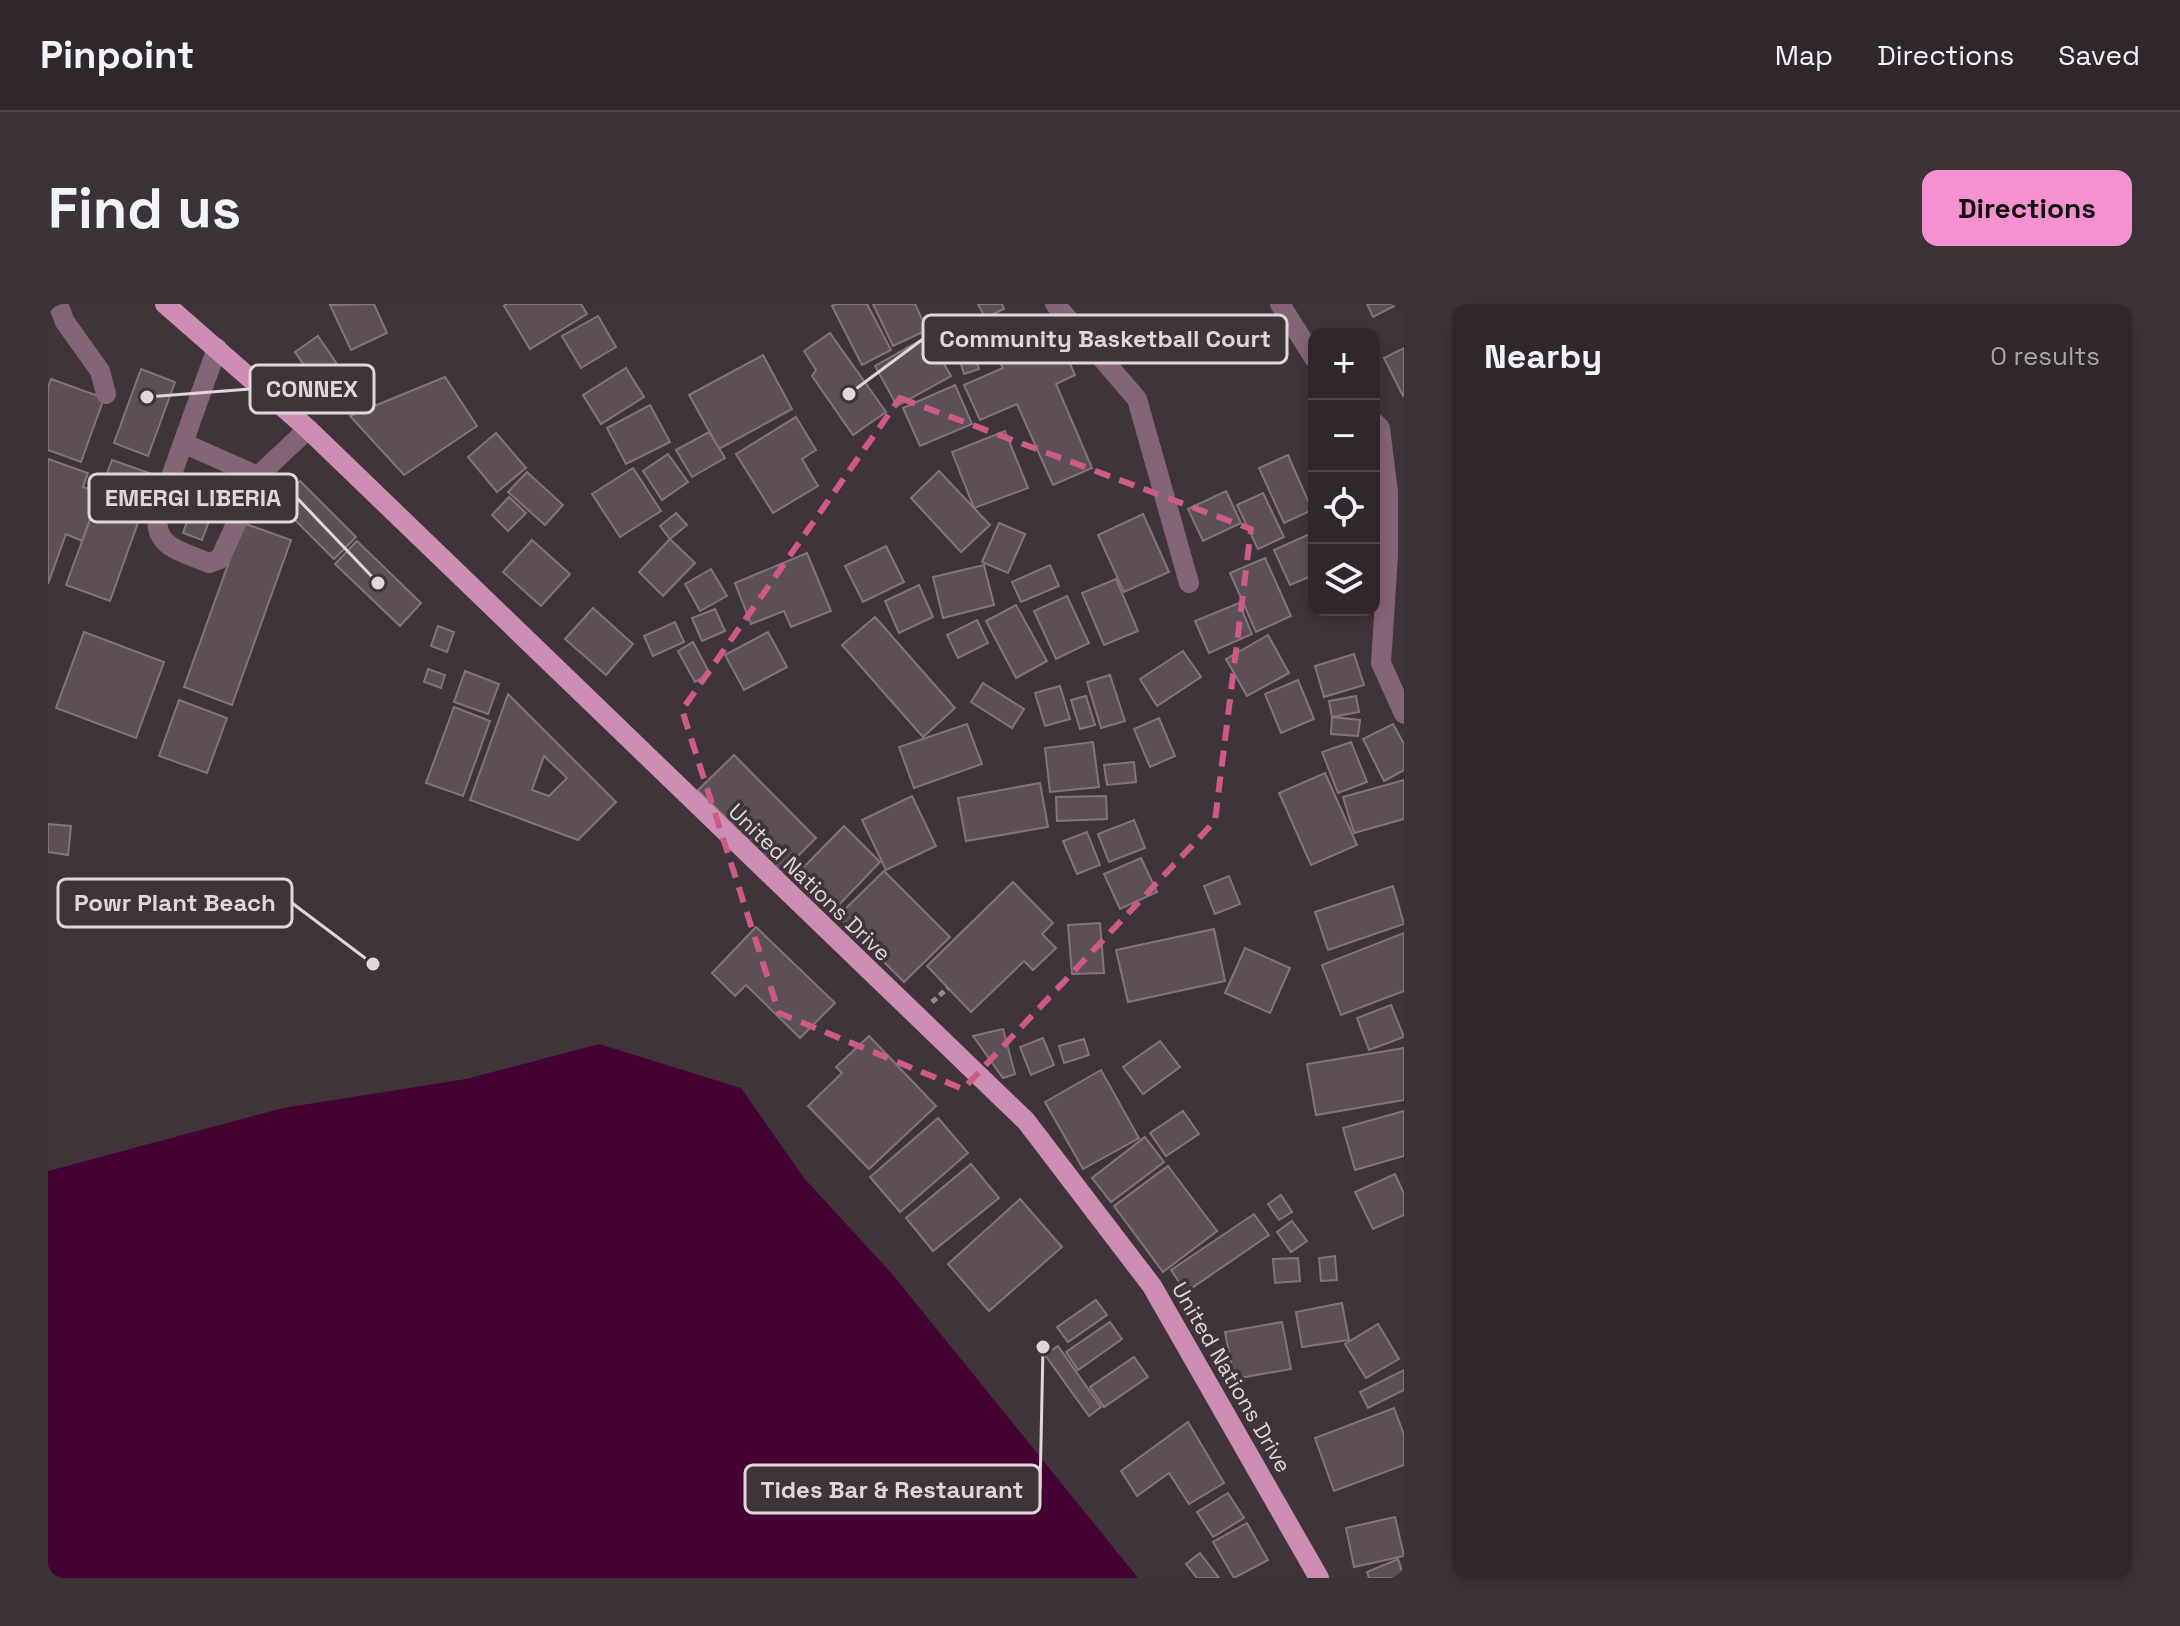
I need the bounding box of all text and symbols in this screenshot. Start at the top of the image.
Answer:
text: Pinpoint [40,31,194,79]
text: Map [1775,37,1833,73]
text: Directions [1877,37,2014,73]
text: Saved [2058,37,2140,73]
button: Directions [1922,170,2132,246]
text: Find us [48,173,241,244]
callout: Community Basketball Court [923,315,1287,363]
text: Community Basketball Court [939,323,1271,354]
map controls [1308,328,1380,616]
button: + [1308,328,1380,400]
text: Nearby [1484,335,1602,378]
text: 0 results [1990,339,2100,373]
callout: CONNEX [250,365,374,413]
text: CONNEX [266,373,358,404]
button: − [1308,400,1380,472]
button: locate [1308,472,1380,544]
callout: EMERGI LIBERIA [89,474,297,522]
text: EMERGI LIBERIA [105,482,281,513]
button: layers [1308,544,1380,616]
street label: United Nations Drive [723,797,897,967]
callout: Powr Plant Beach [58,879,292,927]
text: Powr Plant Beach [74,887,276,918]
street label: United Nations Drive [1166,1277,1298,1477]
callout: Tides Bar & Restaurant [745,1465,1040,1513]
text: Tides Bar & Restaurant [761,1474,1023,1505]

